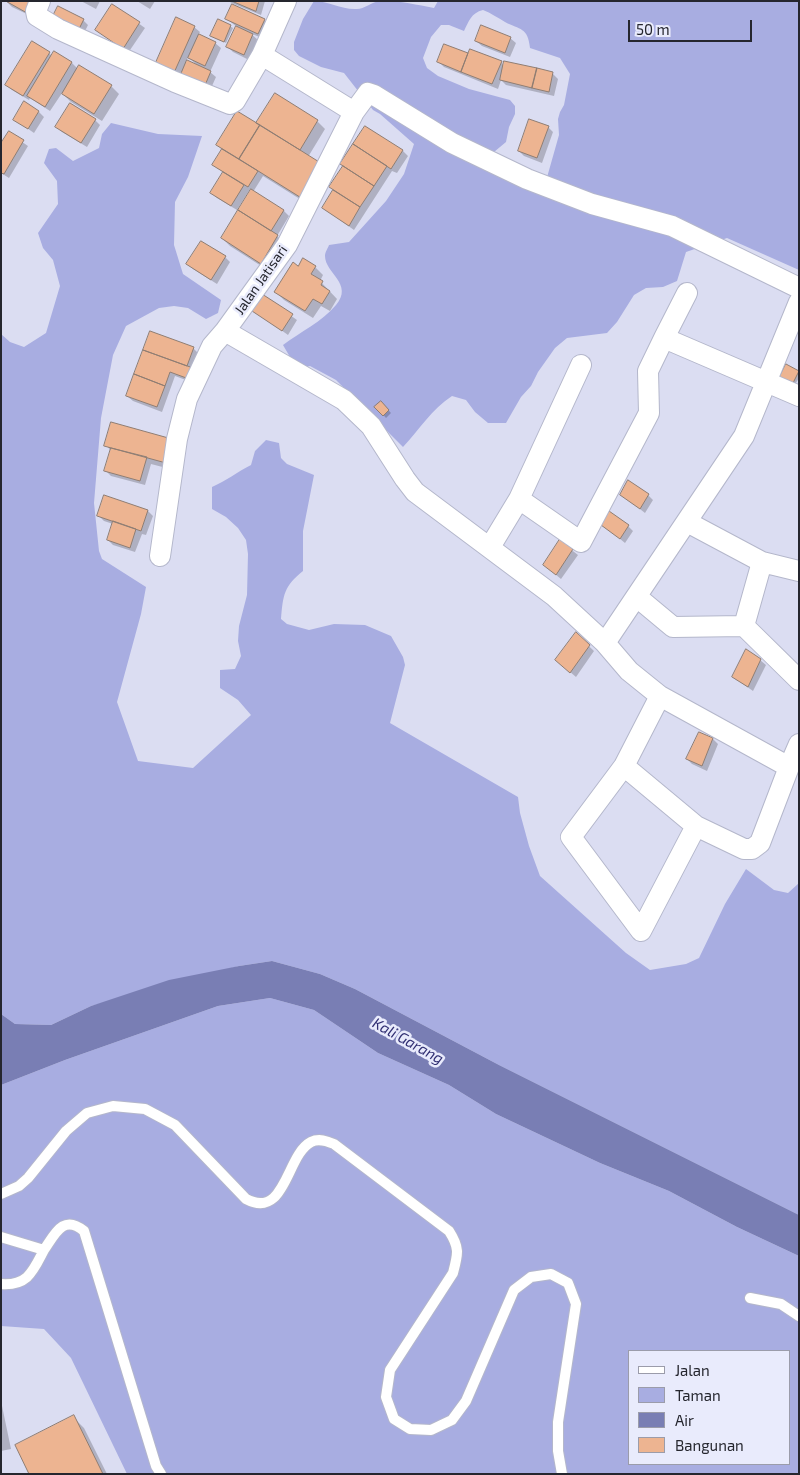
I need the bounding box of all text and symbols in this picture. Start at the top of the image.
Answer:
scale bar [630,10,754,42]
text: 50 m [636,20,670,38]
street label: Jalan Jatisari [231,242,291,318]
water label: Kali Garang [369,1014,447,1068]
legend [628,1350,790,1465]
text: Jalan [675,1361,710,1379]
text: Taman [675,1386,721,1404]
text: Air [675,1411,694,1429]
text: Bangunan [675,1436,744,1454]

